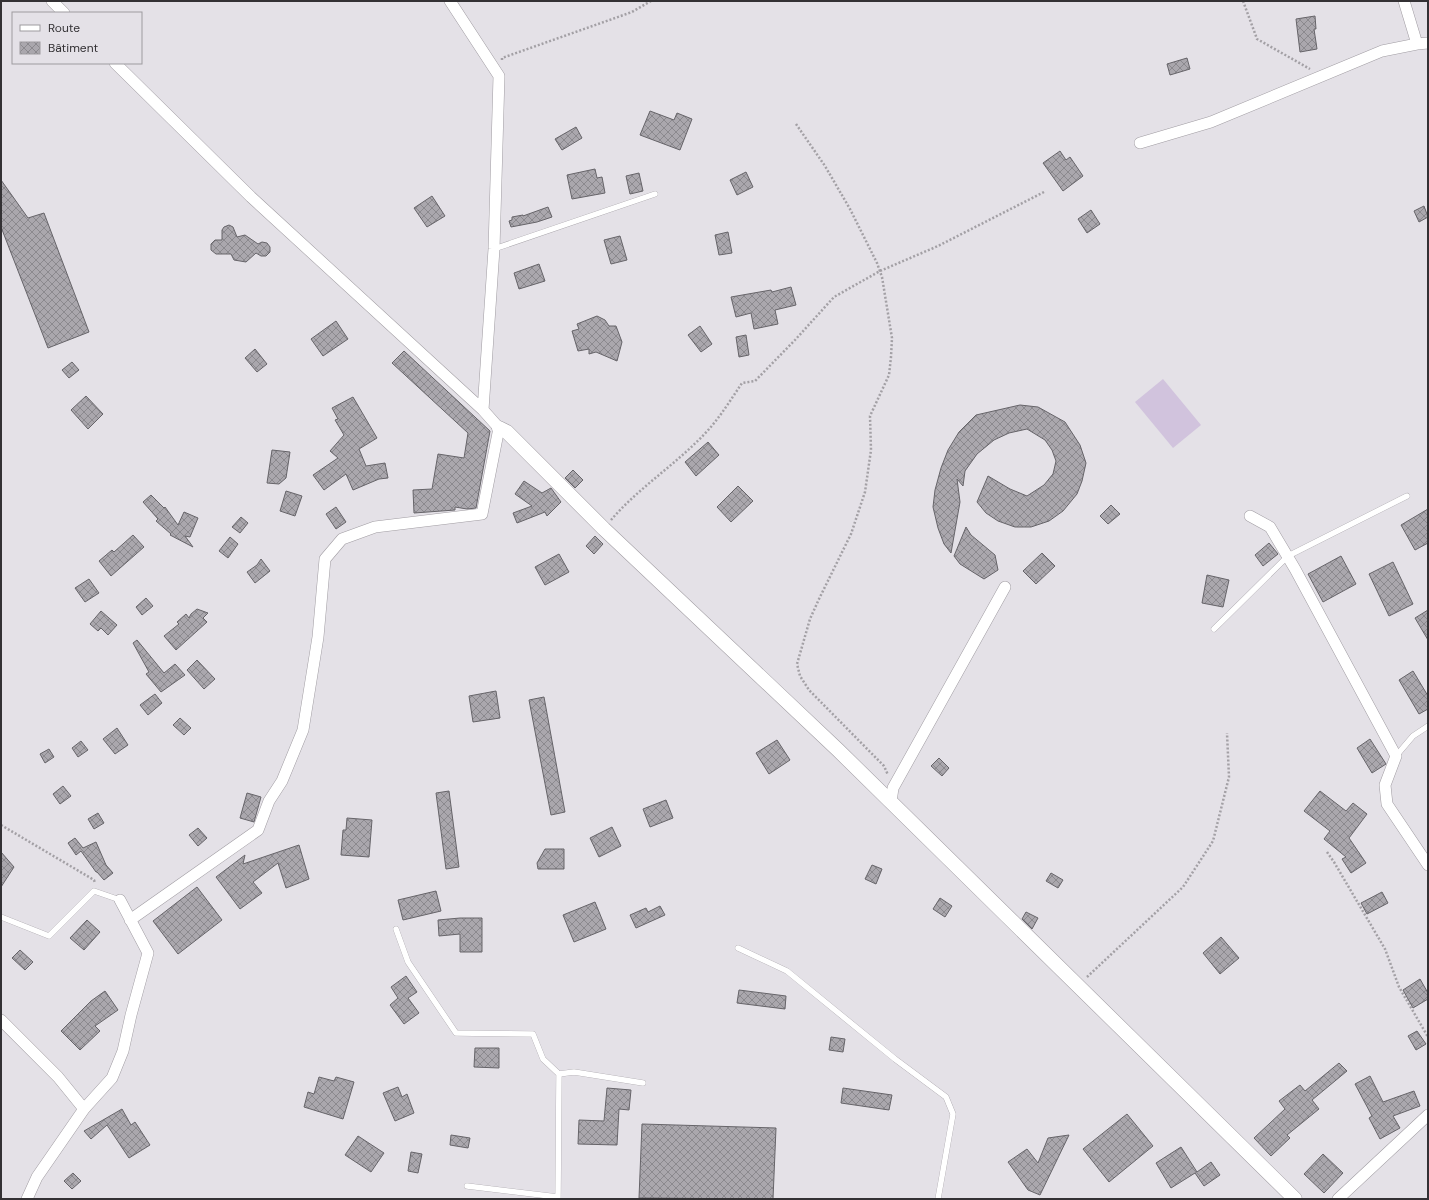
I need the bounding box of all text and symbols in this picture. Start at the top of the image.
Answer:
legend [12,12,142,64]
text: Route [48,20,80,36]
text: Bâtiment [48,40,99,56]

